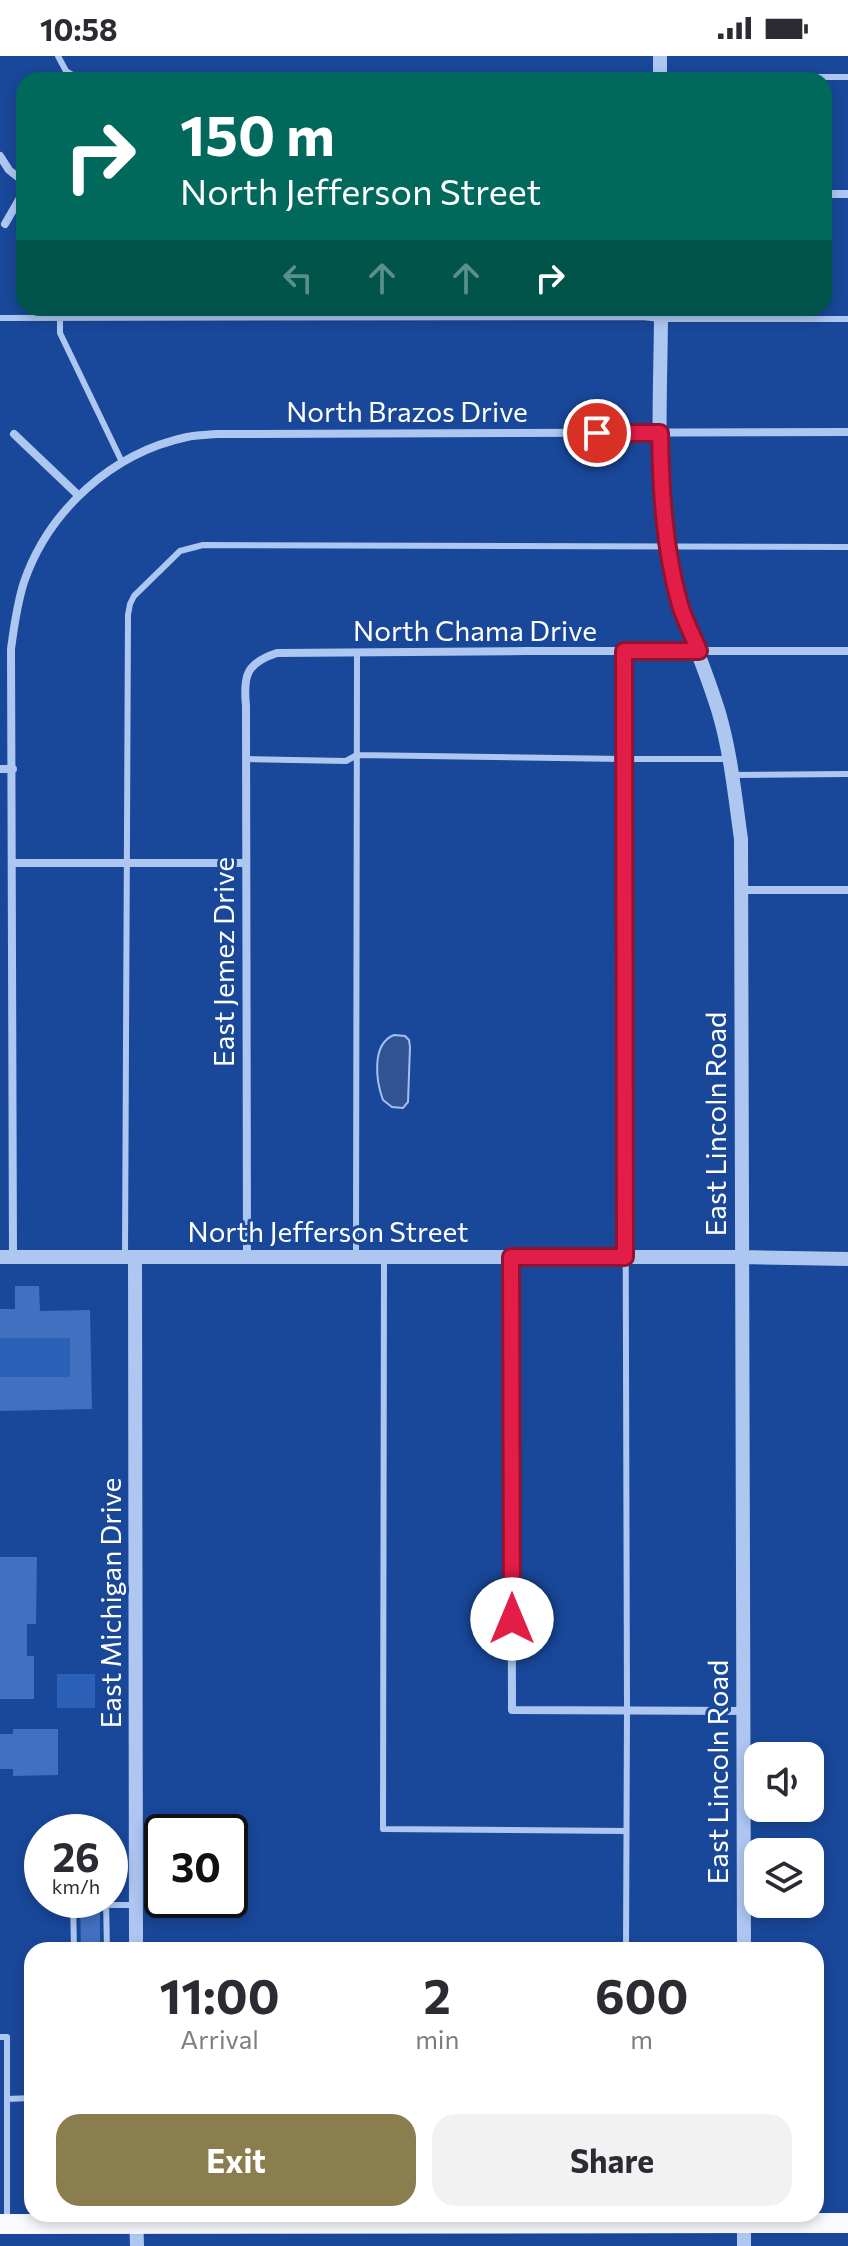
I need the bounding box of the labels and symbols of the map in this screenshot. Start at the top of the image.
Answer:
street label: North Brazos Drive [286,394,528,428]
pin [563,399,631,467]
street label: North Chama Drive [353,613,597,647]
street label: East Jemez Drive [206,857,240,1067]
street label: East Lincoln Road [698,1012,732,1236]
street label: North Jefferson Street [188,1214,468,1248]
street label: East Michigan Drive [93,1478,127,1728]
position arrow [470,1577,554,1661]
street label: East Lincoln Road [700,1660,734,1884]
speed limit sign: 30 [144,1814,248,1918]

